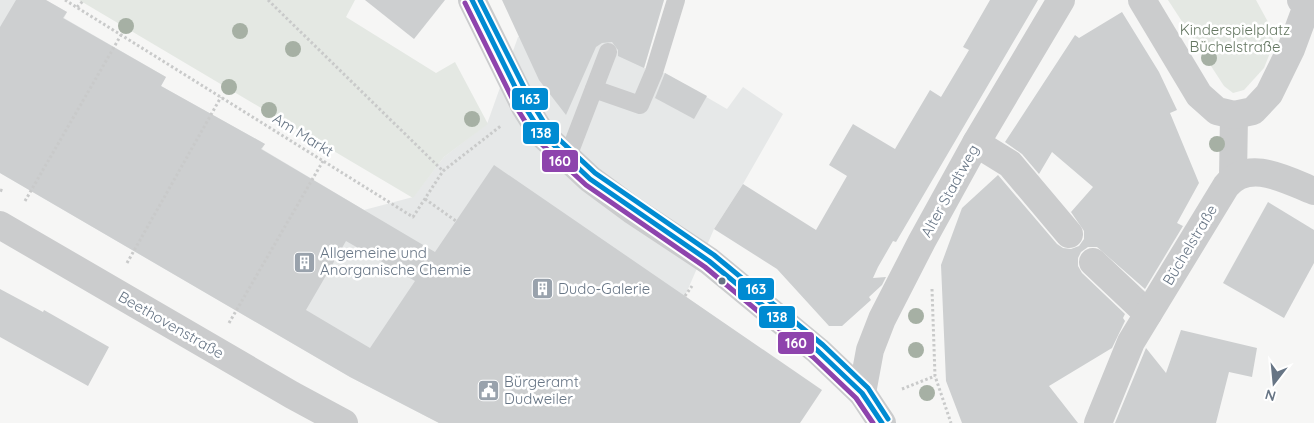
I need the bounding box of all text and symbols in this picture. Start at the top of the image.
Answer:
park label: Kinderspielplatz Büchelstraße [1180,20,1290,56]
line badge: 163 [511,87,549,111]
text: 163 [520,90,540,108]
street label: Am Markt [269,109,337,161]
line badge: 138 [522,121,560,145]
text: 138 [531,124,552,142]
street label: Alter Stadtweg [916,141,983,240]
line badge: 160 [541,149,579,173]
text: 160 [549,152,571,170]
street label: Büchelstraße [1158,201,1221,289]
place label: Allgemeine und Anorganische Chemie [320,243,471,279]
building icon: Allgemeine und Anorganische Chemie [292,250,316,274]
unlabelled marker [717,276,727,286]
building icon: Dudo-Galerie [530,277,554,301]
line badge: 163 [737,277,775,301]
place label: Dudo-Galerie [558,279,650,298]
text: 163 [746,280,766,298]
street label: Beethovenstraße [115,287,227,362]
line badge: 138 [758,305,796,329]
text: 138 [767,308,788,326]
line badge: 160 [777,331,815,355]
text: 160 [785,334,807,352]
north arrow [1249,358,1299,408]
place label: Bürgeramt Dudweiler [504,372,579,408]
public building icon: Bürgeramt Dudweiler [476,379,500,403]
text: N [1263,385,1278,406]

